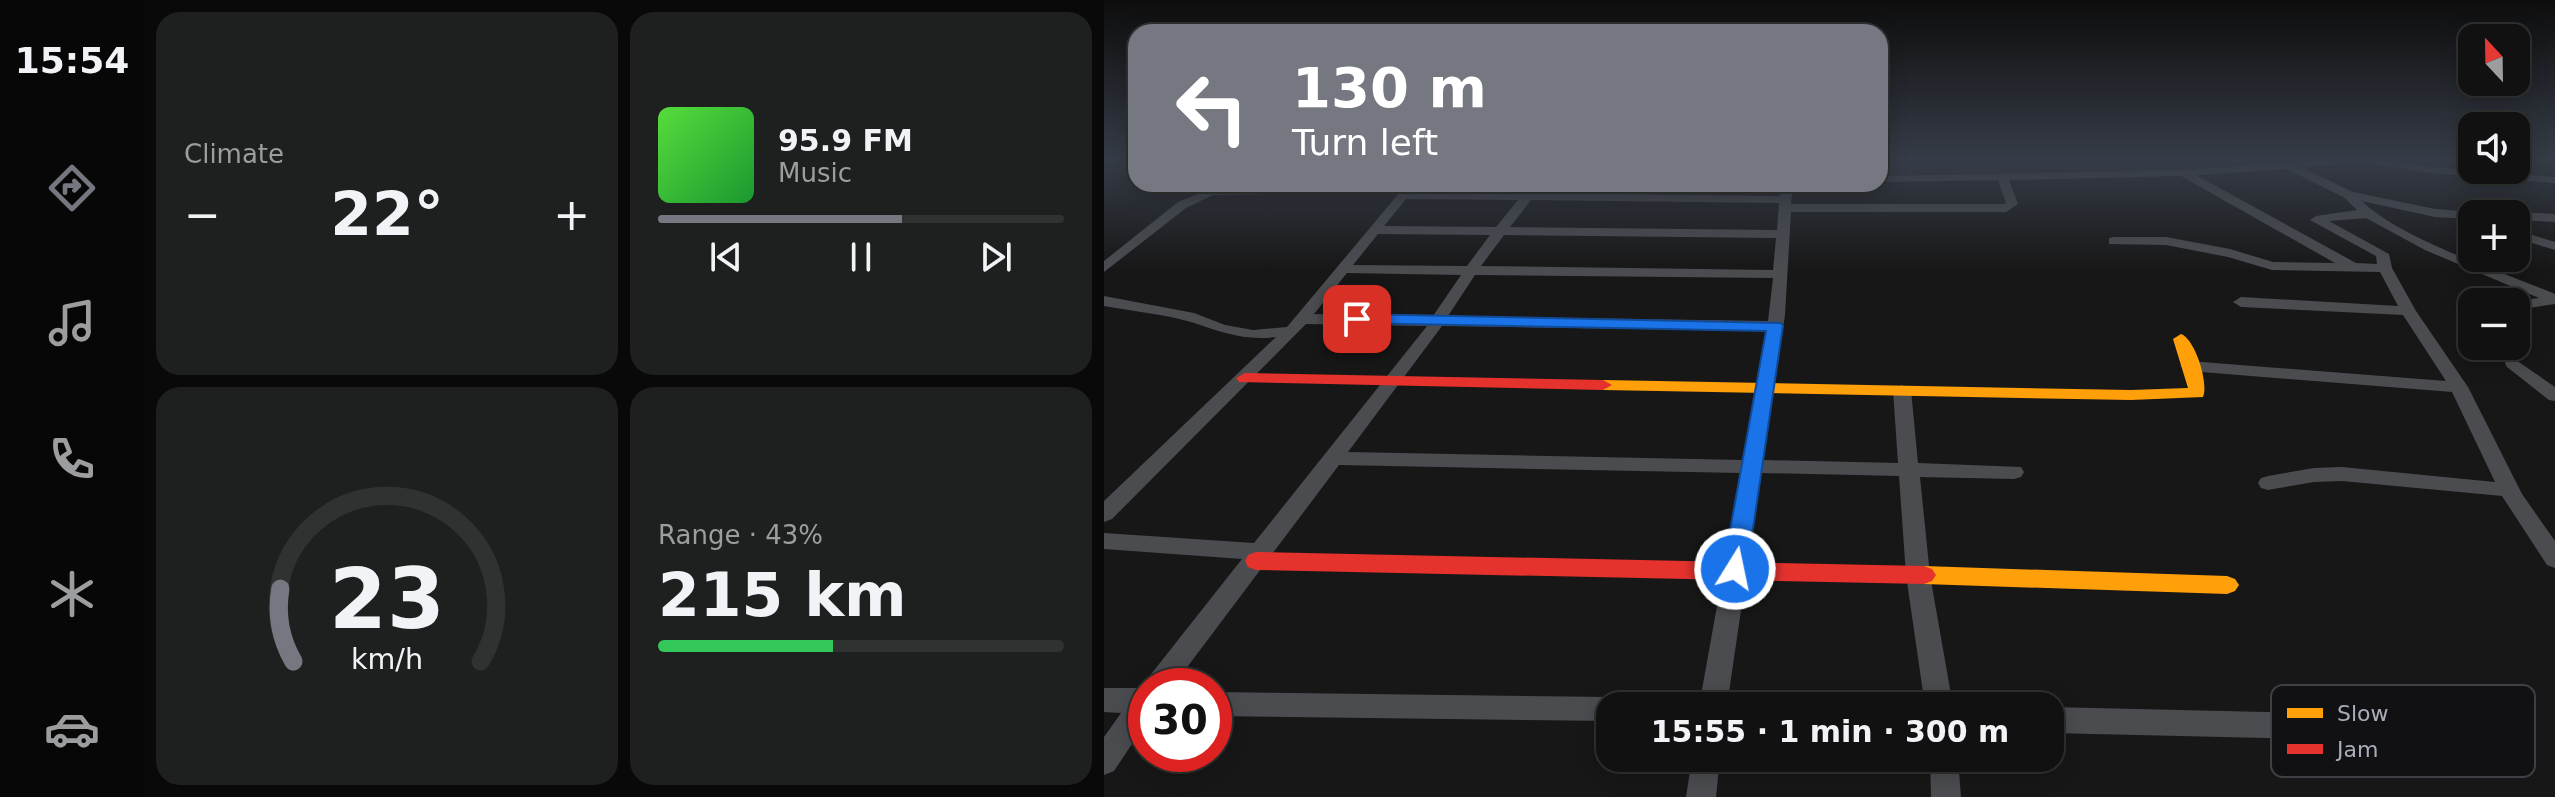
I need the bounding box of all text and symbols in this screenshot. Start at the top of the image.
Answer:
north arrow [2458,24,2530,96]
map controls [2458,24,2530,360]
text: 15:54 [15,40,129,81]
text: 130 m [1292,55,1487,120]
icon: left [1160,56,1264,160]
button: sound [2458,112,2530,184]
text: Turn left [1292,122,1438,163]
text: 95.9 FM [778,123,913,158]
text: Climate [184,139,284,169]
text: Music [778,158,852,188]
icon: directions [44,160,100,216]
text: 22° [330,179,444,249]
text: − [184,189,221,240]
text: + [553,189,590,240]
button: + [2458,200,2530,272]
icon: previous [704,235,748,279]
icon: pause [839,235,883,279]
icon: next [974,235,1018,279]
pin [1323,285,1391,353]
button: − [2458,288,2530,360]
icon: music [44,295,100,351]
icon: arrive [1335,297,1379,341]
icon: phone [44,431,100,487]
text: Range · 43% [658,520,823,550]
position arrow [1693,527,1777,611]
text: 23 [329,550,445,647]
text: 215 km [658,560,907,630]
icon: climate [44,566,100,622]
text: km/h [351,642,423,676]
speed limit sign: 30 [1128,668,1232,772]
legend [2271,685,2535,777]
icon: car [44,701,100,757]
text: Slow [2337,701,2389,726]
text: 15:55 · 1 min · 300 m [1651,714,2009,749]
text: Jam [2335,737,2378,762]

